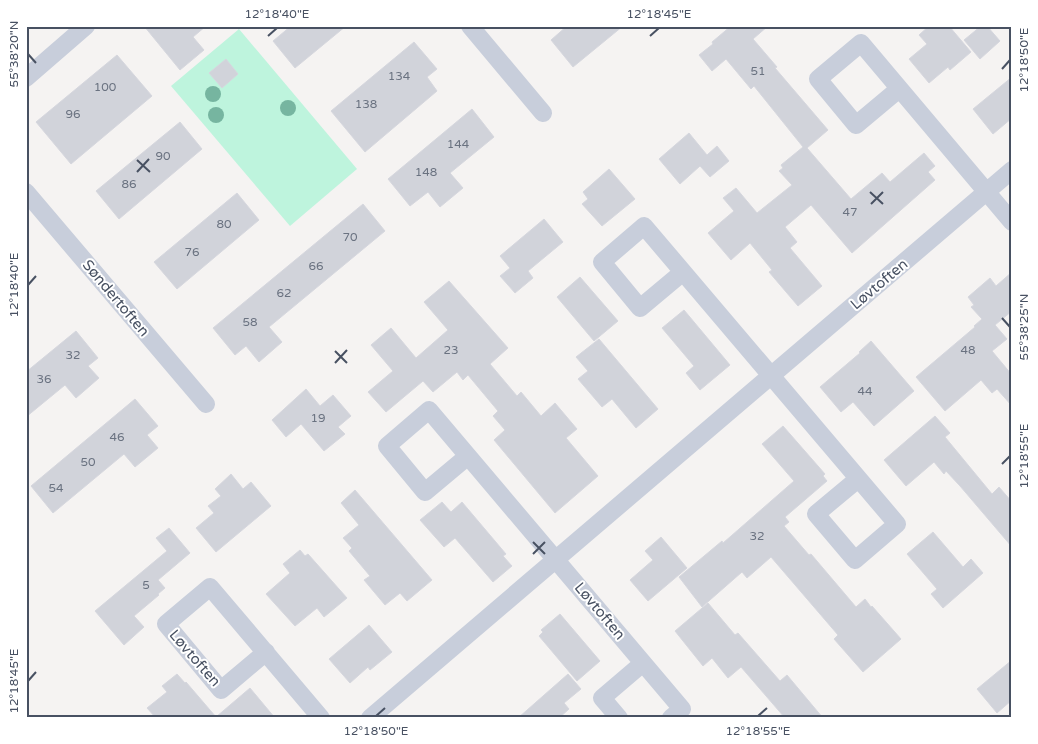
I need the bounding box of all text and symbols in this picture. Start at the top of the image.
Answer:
text: 12°18'40"E [244,7,310,21]
text: 12°18'45"E [626,7,692,21]
text: 55°38'20"N [7,21,21,87]
text: 12°18'50"E [1017,27,1031,93]
house number: 51 [750,64,766,78]
house number: 134 [388,69,411,83]
house number: 100 [94,80,117,94]
house number: 138 [355,97,377,111]
house number: 96 [65,107,81,121]
house number: 144 [447,137,470,151]
house number: 90 [155,149,171,163]
house number: 148 [415,165,437,179]
house number: 86 [121,177,137,191]
house number: 47 [842,205,858,219]
house number: 80 [216,217,232,231]
house number: 70 [342,230,358,244]
house number: 76 [184,245,200,259]
text: 12°18'40"E [7,252,21,318]
street label: Løvtoften [847,255,911,313]
street label: Søndertoften [79,256,153,340]
house number: 66 [308,259,324,273]
house number: 62 [276,286,292,300]
text: 55°38'25"N [1017,294,1031,360]
house number: 58 [242,315,258,329]
house number: 23 [443,343,459,357]
house number: 48 [960,343,976,357]
house number: 32 [65,348,81,362]
house number: 36 [36,372,52,386]
house number: 44 [857,384,873,398]
house number: 19 [310,411,326,425]
text: 12°18'55"E [1017,423,1031,489]
house number: 46 [109,430,125,444]
house number: 50 [80,455,96,469]
house number: 54 [48,481,64,495]
house number: 32 [749,529,765,543]
house number: 5 [142,578,150,592]
street label: Løvtoften [571,579,629,643]
street label: Løvtoften [165,626,225,690]
text: 12°18'45"E [7,648,21,714]
text: 12°18'50"E [343,724,409,738]
text: 12°18'55"E [725,724,791,738]

